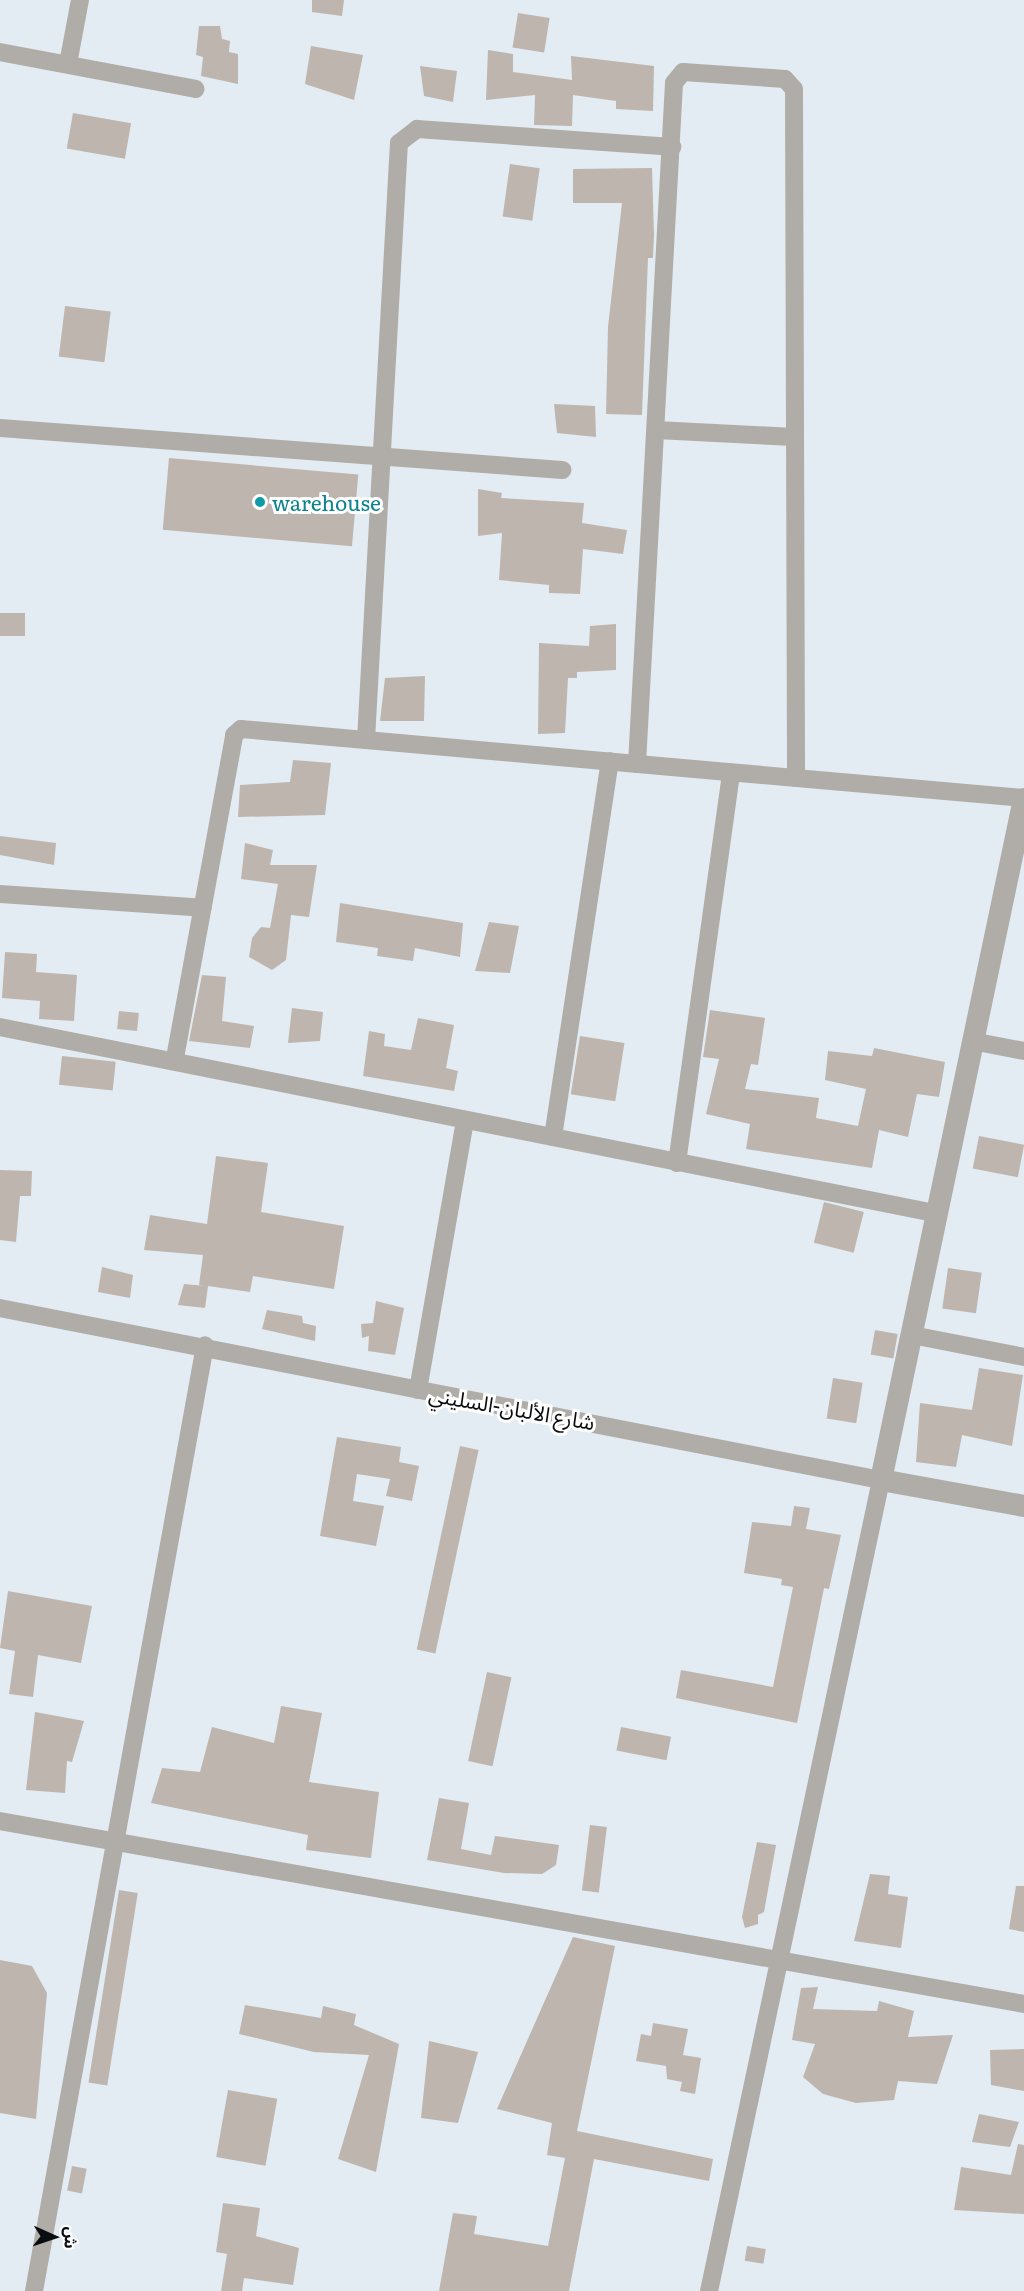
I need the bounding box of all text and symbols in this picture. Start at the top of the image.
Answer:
place label: warehouse [272,489,381,515]
marker: warehouse [253,495,267,509]
street label: شارع الألبان-السليني [427,1380,597,1434]
north arrow [24,2207,84,2267]
text: ش [59,2226,85,2250]

